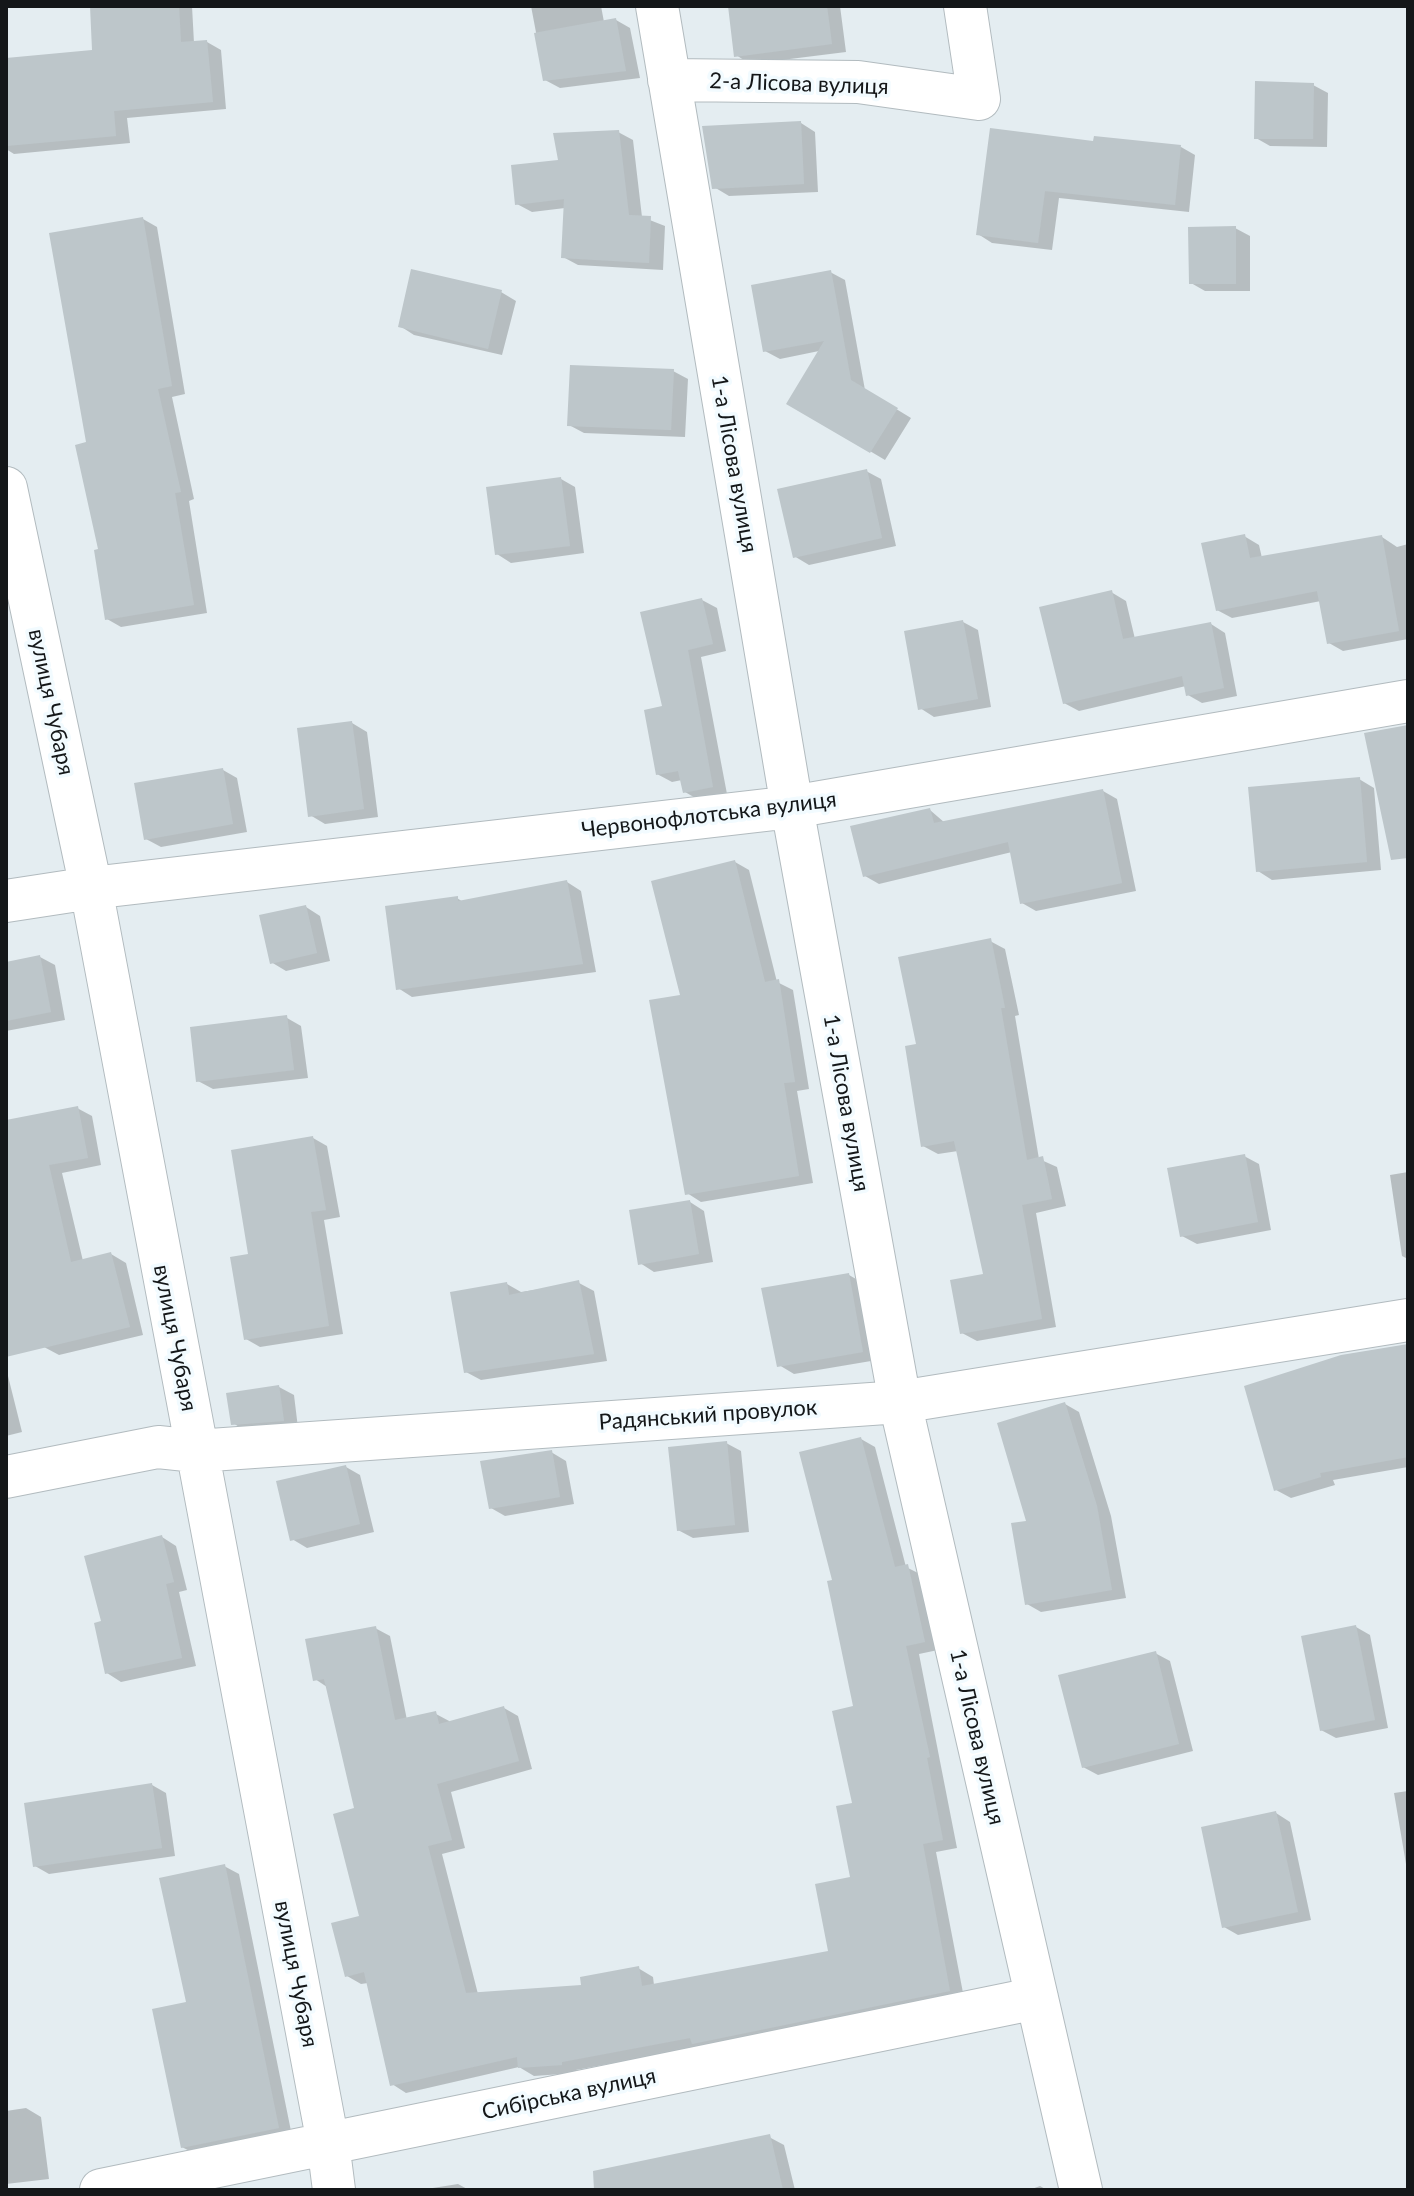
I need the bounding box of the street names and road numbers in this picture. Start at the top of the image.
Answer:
street label: 2-а Лісова вулиця [709,68,889,100]
street label: 1-а Лісова вулиця [705,373,763,555]
street label: вулиця Чубаря [23,626,79,778]
street label: Червонофлотська вулиця [580,786,838,844]
street label: 1-а Лісова вулиця [817,1012,875,1194]
street label: вулиця Чубаря [148,1262,202,1414]
street label: Радянський провулок [598,1394,818,1436]
street label: 1-а Лісова вулиця [944,1647,1010,1827]
street label: вулиця Чубаря [269,1898,323,2050]
street label: Сибірська вулиця [480,2063,658,2125]

